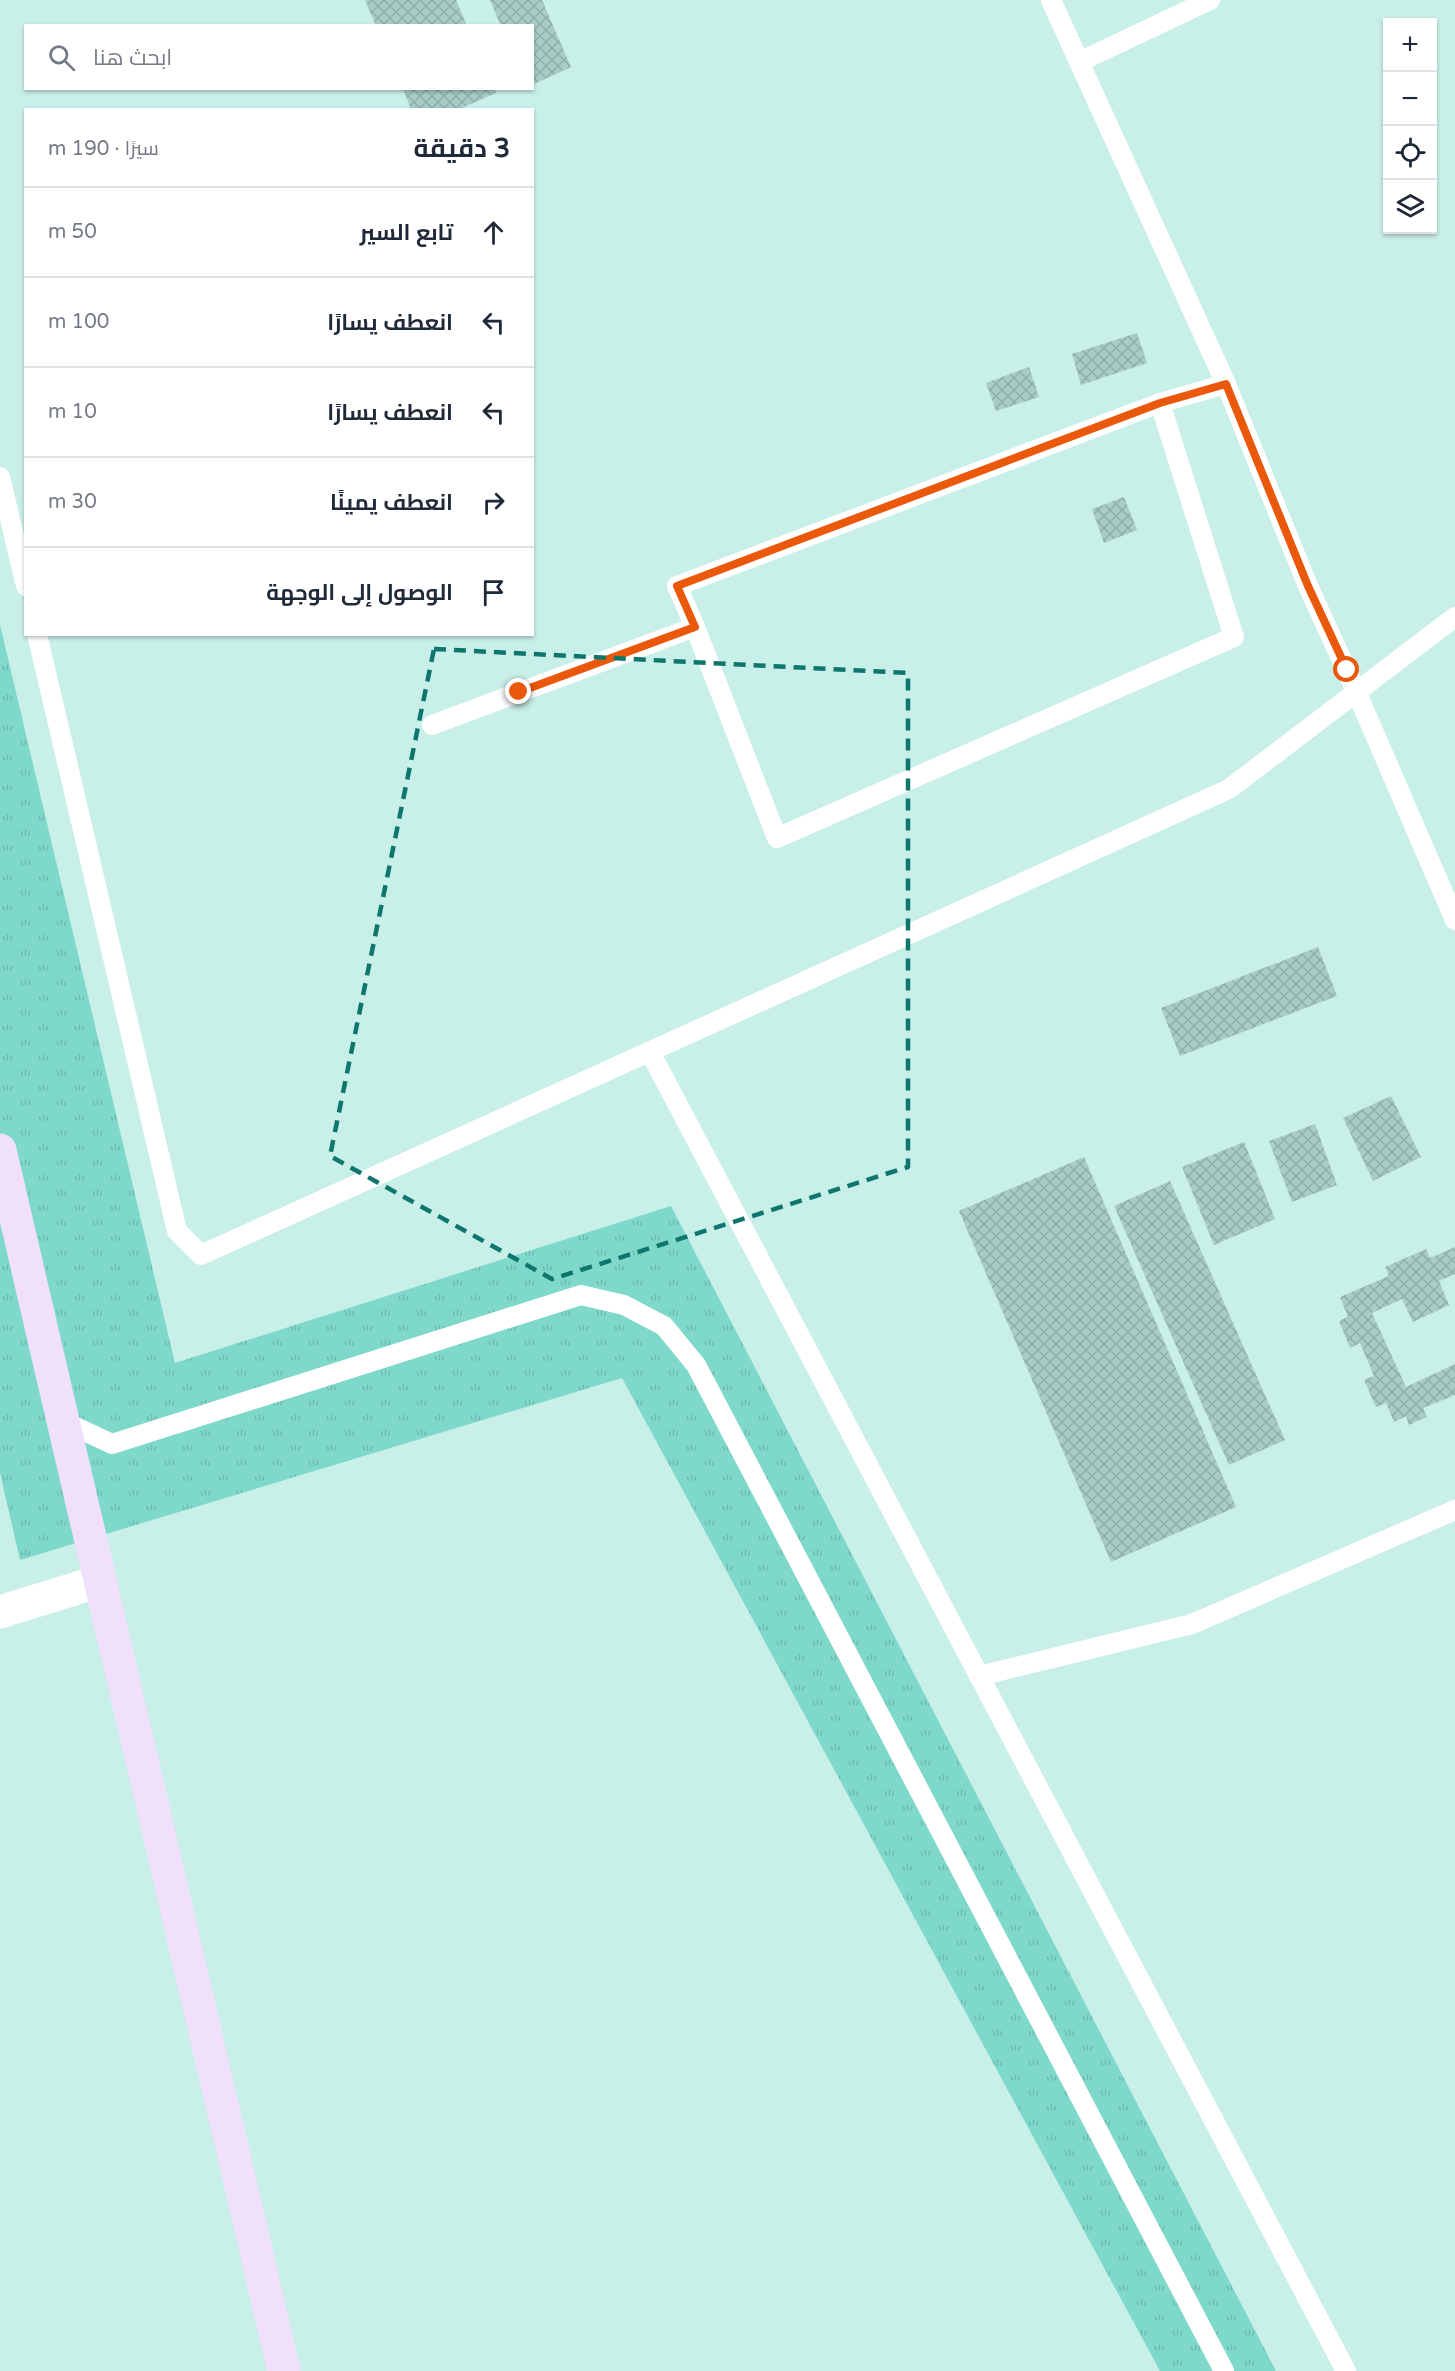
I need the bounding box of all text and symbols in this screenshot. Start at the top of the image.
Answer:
map controls [1383,18,1437,234]
button: + [1383,18,1437,72]
search box [24,24,534,90]
icon: search [45,41,78,74]
text: ابحث هنا [93,45,172,71]
button: − [1383,72,1437,126]
button: locate [1383,126,1437,180]
text: 3 دقيقة [413,133,510,164]
text: سيرًا · 190 m [48,137,159,161]
button: layers [1383,180,1437,234]
icon: ahead [477,216,510,249]
text: 50 m [48,220,97,244]
text: تابع السير [360,220,453,246]
icon: left [477,306,510,339]
text: 100 m [48,310,109,334]
text: انعطف يسارًا [327,310,453,336]
icon: left [477,396,510,429]
text: 10 m [48,400,97,424]
text: انعطف يسارًا [327,400,453,426]
icon: right [477,486,510,519]
text: 30 m [48,490,97,514]
text: انعطف يمينًا [330,490,453,516]
icon: arrive [477,576,510,609]
text: الوصول إلى الوجهة [266,580,453,606]
route start [1333,656,1359,682]
route end [505,678,531,704]

